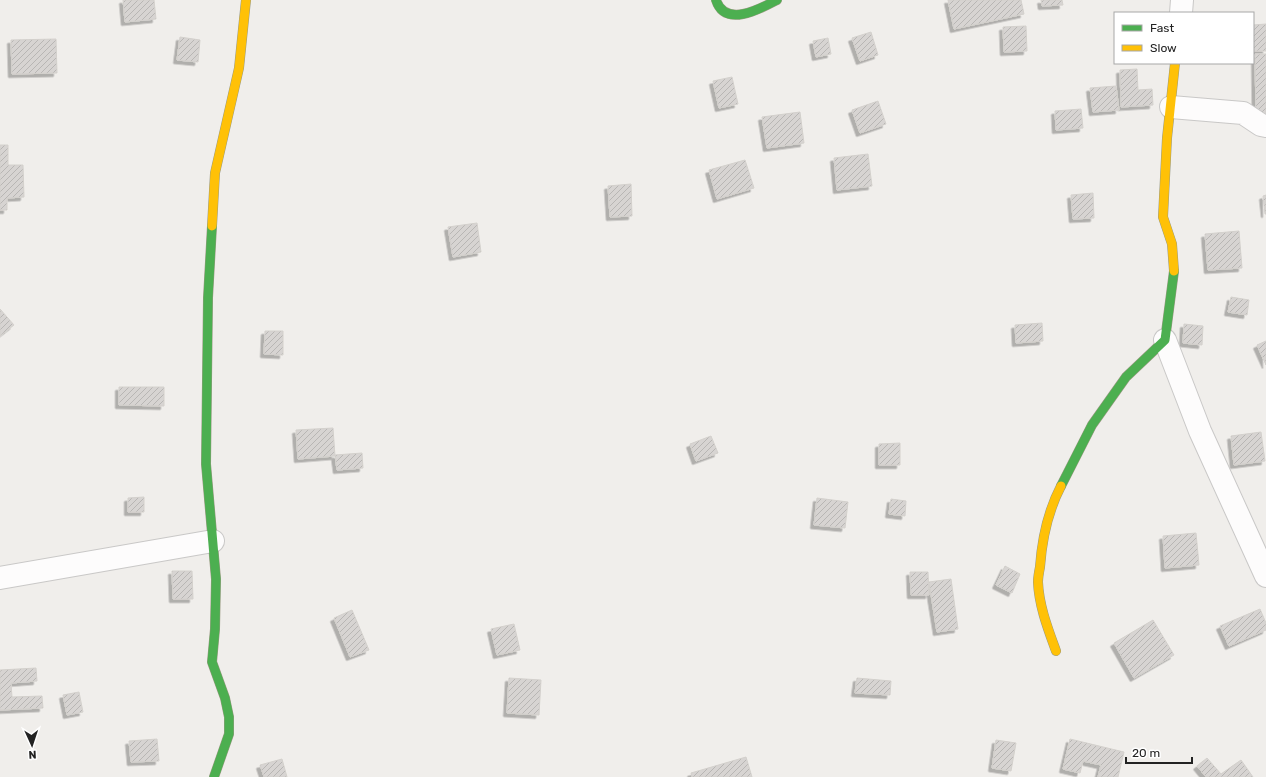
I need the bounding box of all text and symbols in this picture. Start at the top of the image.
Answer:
legend [1114,12,1254,64]
text: Fast [1150,21,1174,35]
text: Slow [1150,41,1177,55]
north arrow [12,725,52,765]
scale bar [1126,739,1192,765]
text: 20 m [1132,746,1160,760]
text: N [28,748,37,761]

